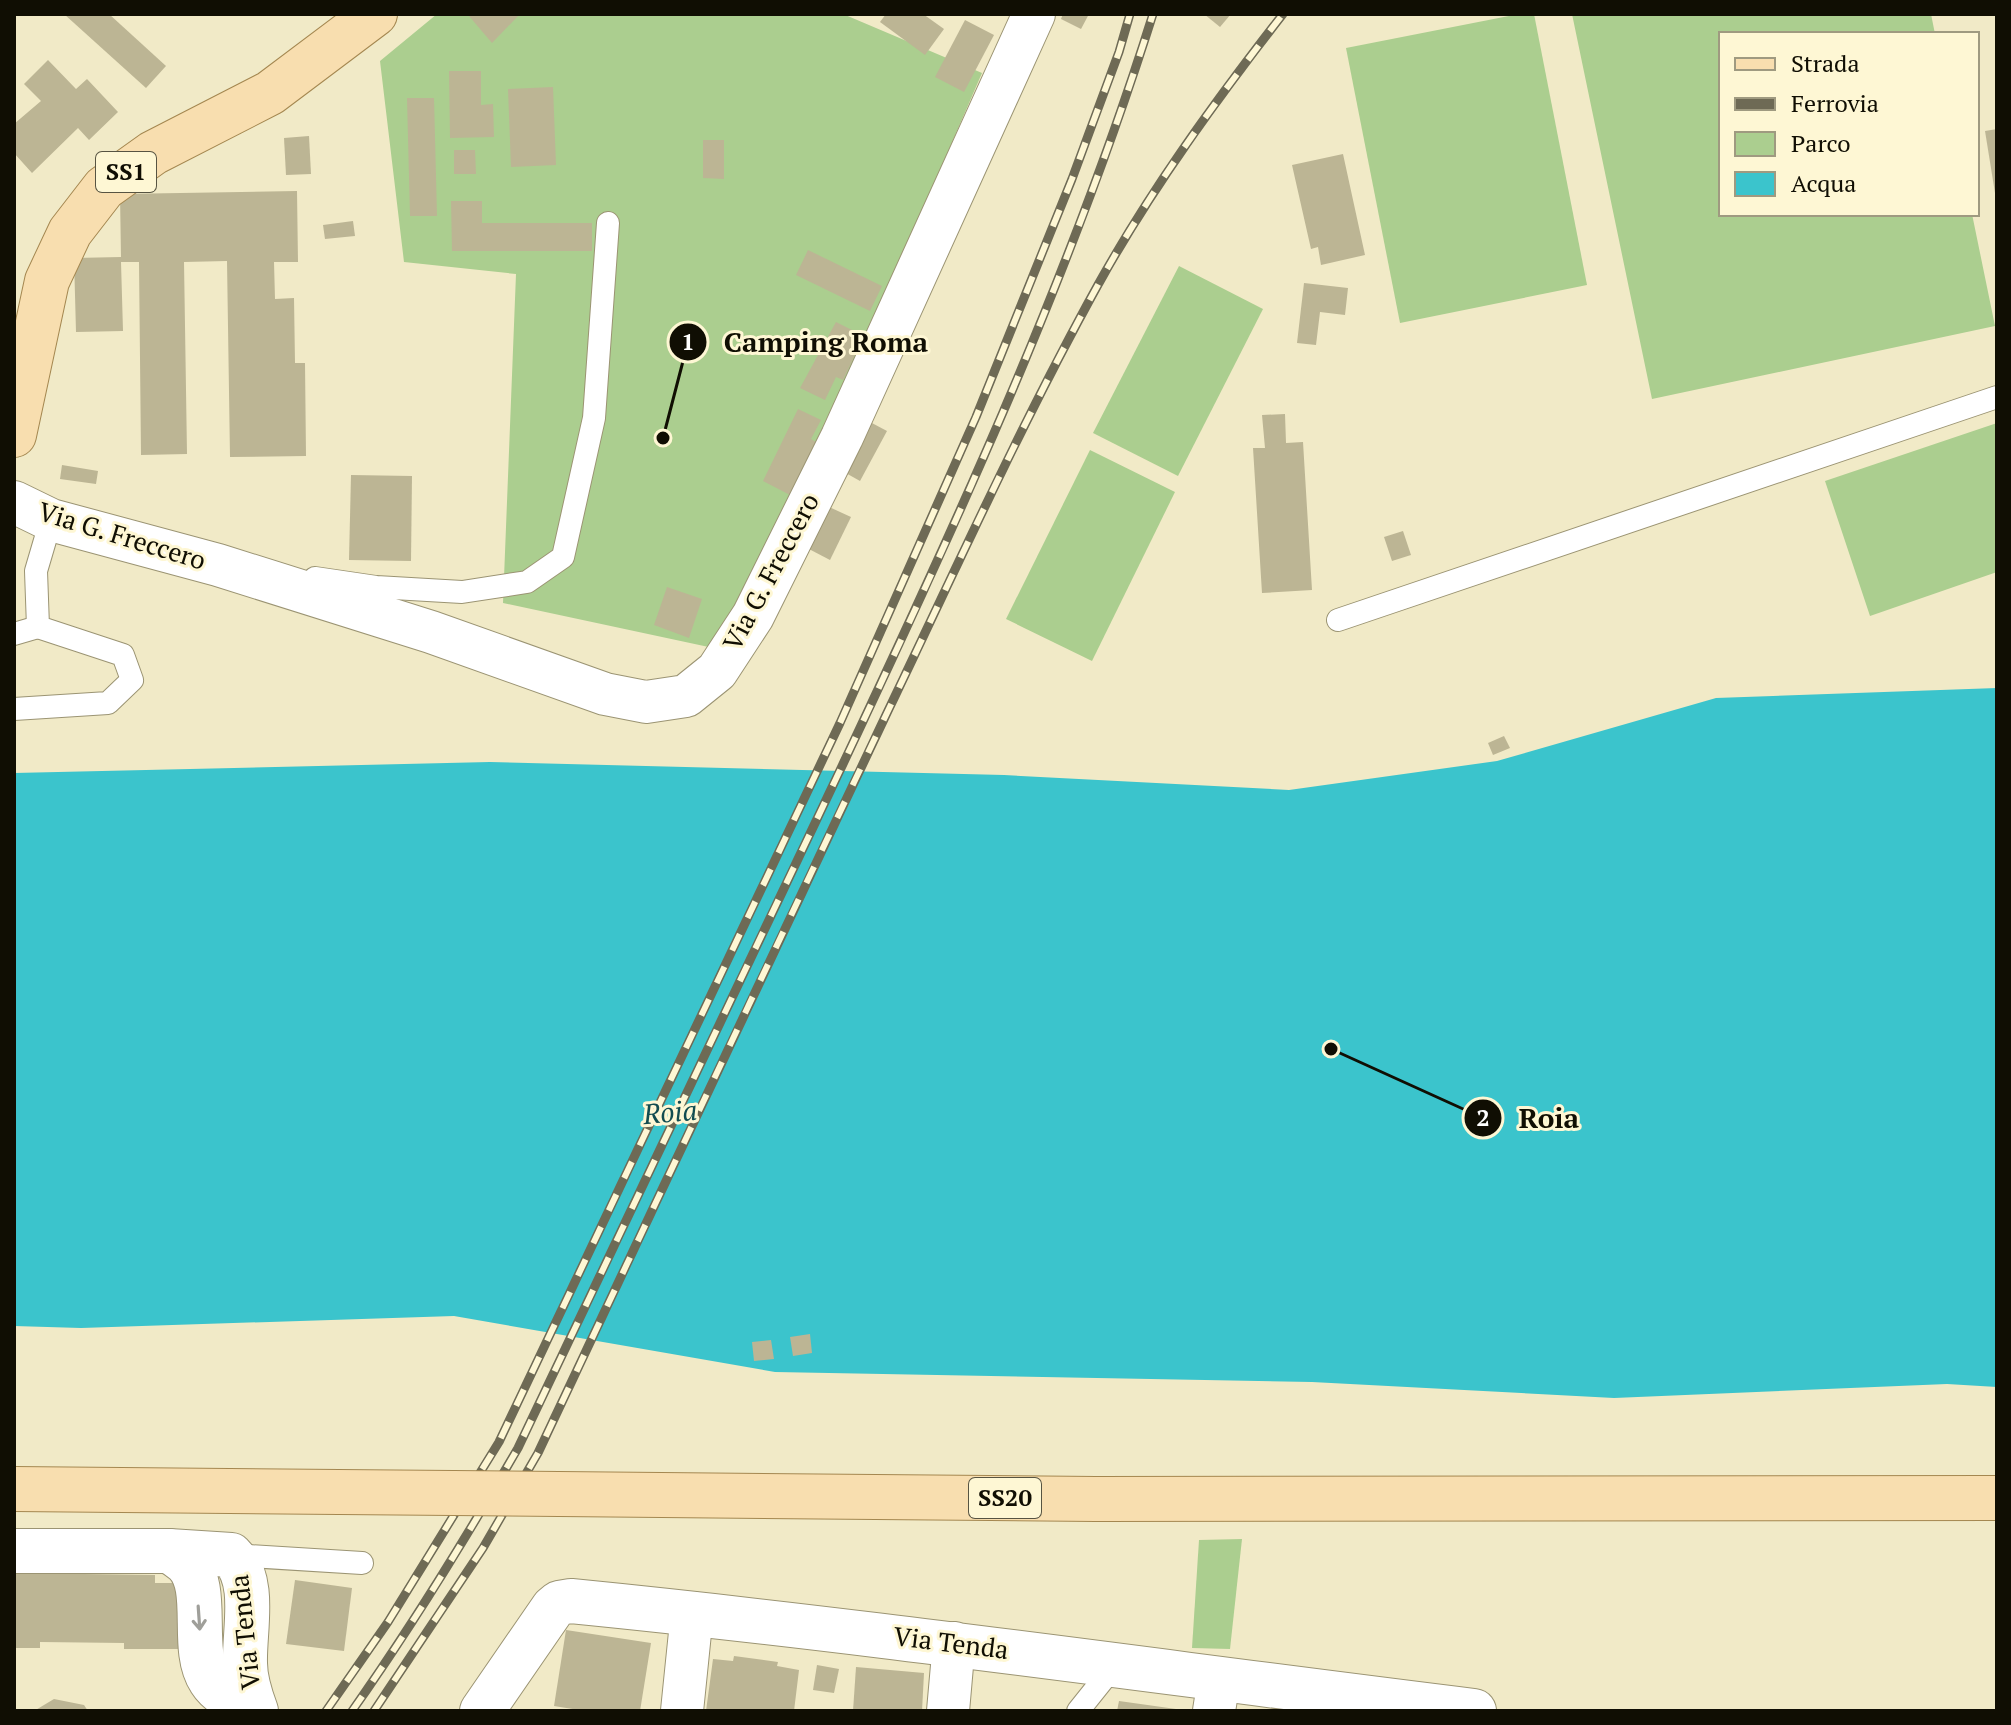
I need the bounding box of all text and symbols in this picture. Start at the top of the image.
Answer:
legend [1719,32,1979,216]
text: Strada [1791,47,1860,79]
text: Ferrovia [1791,87,1879,119]
text: Parco [1791,127,1851,159]
road number: SS1 [96,152,156,192]
text: Acqua [1791,167,1856,199]
callout: Camping Roma [668,316,944,368]
text: Camping Roma [724,323,929,360]
text: 1 [681,325,695,357]
street label: Via G. Freccero [714,487,826,656]
street label: Via G. Freccero [34,493,210,577]
water label: Roia [640,1091,699,1132]
callout: Roia [1463,1092,1595,1144]
text: Roia [1519,1099,1580,1136]
text: 2 [1476,1101,1490,1133]
road number: SS20 [969,1478,1041,1518]
street label: Via Tenda [221,1573,267,1691]
one-way arrow [192,1604,207,1631]
street label: Via Tenda [892,1618,1011,1666]

